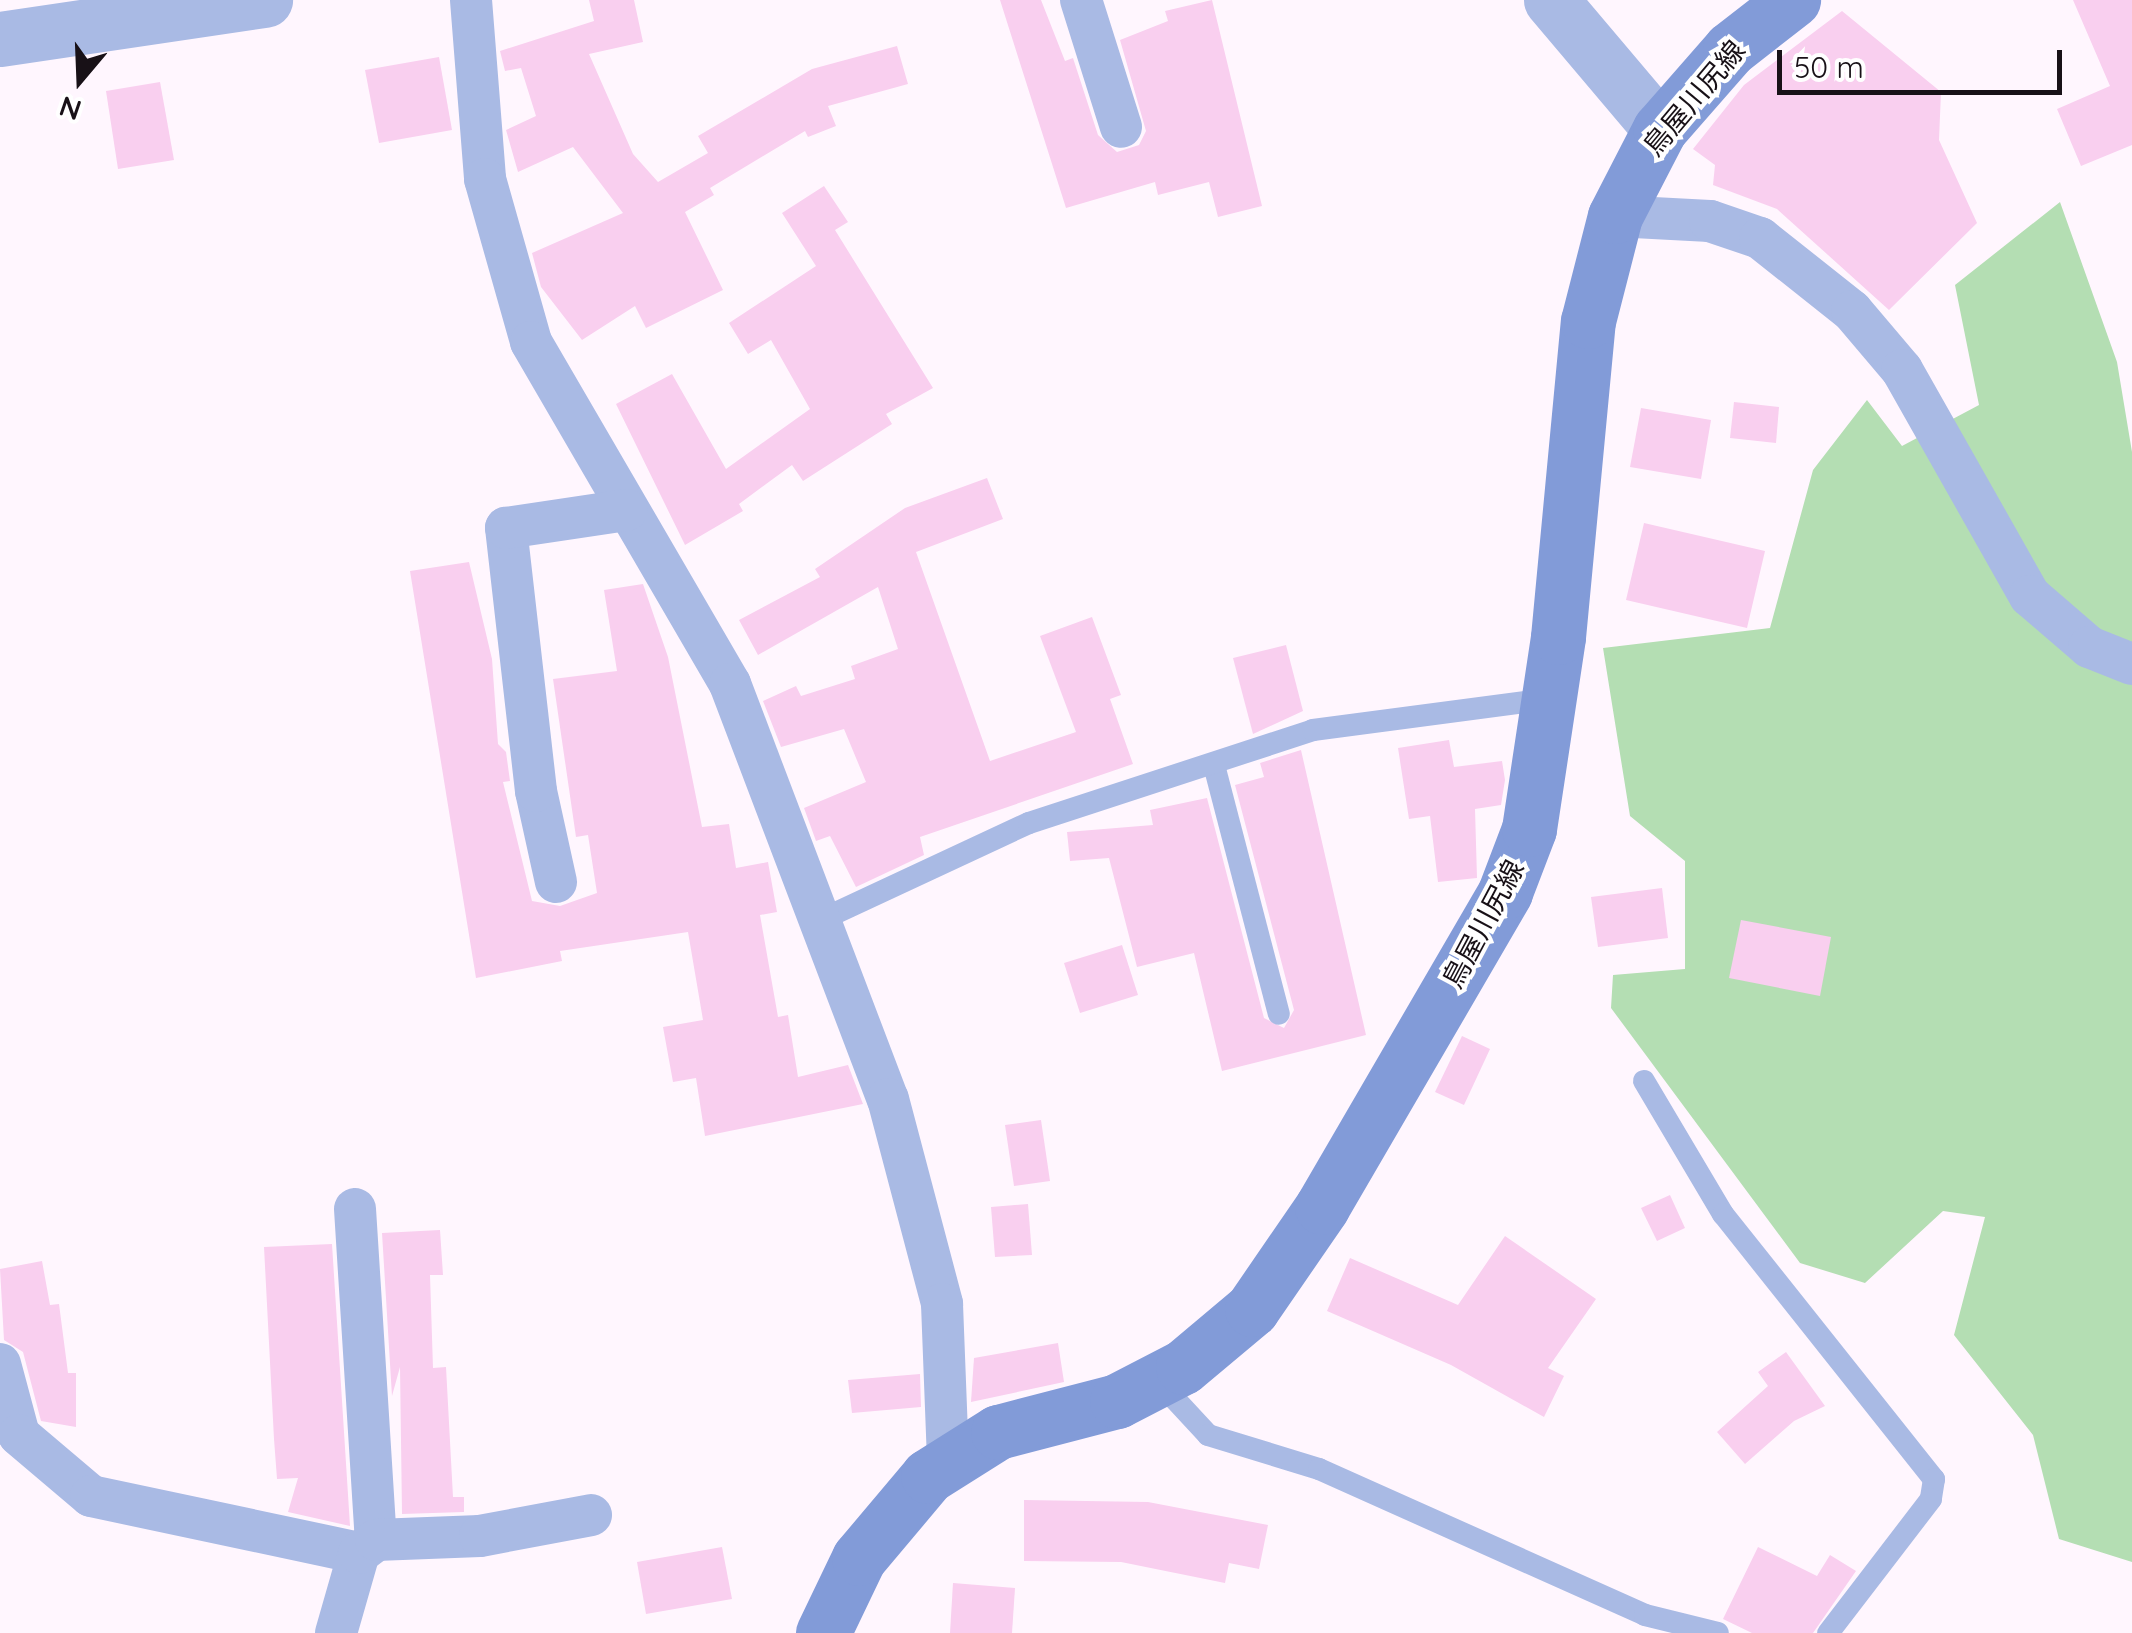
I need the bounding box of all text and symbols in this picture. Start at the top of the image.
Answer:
north arrow [30,30,130,130]
scale bar [1782,30,2067,92]
street label: 鳥屋川尻線 [1636,34,1752,162]
text: 50 m [1794,48,1864,86]
text: N [55,89,86,129]
street label: 鳥屋川尻線 [1435,854,1531,994]

